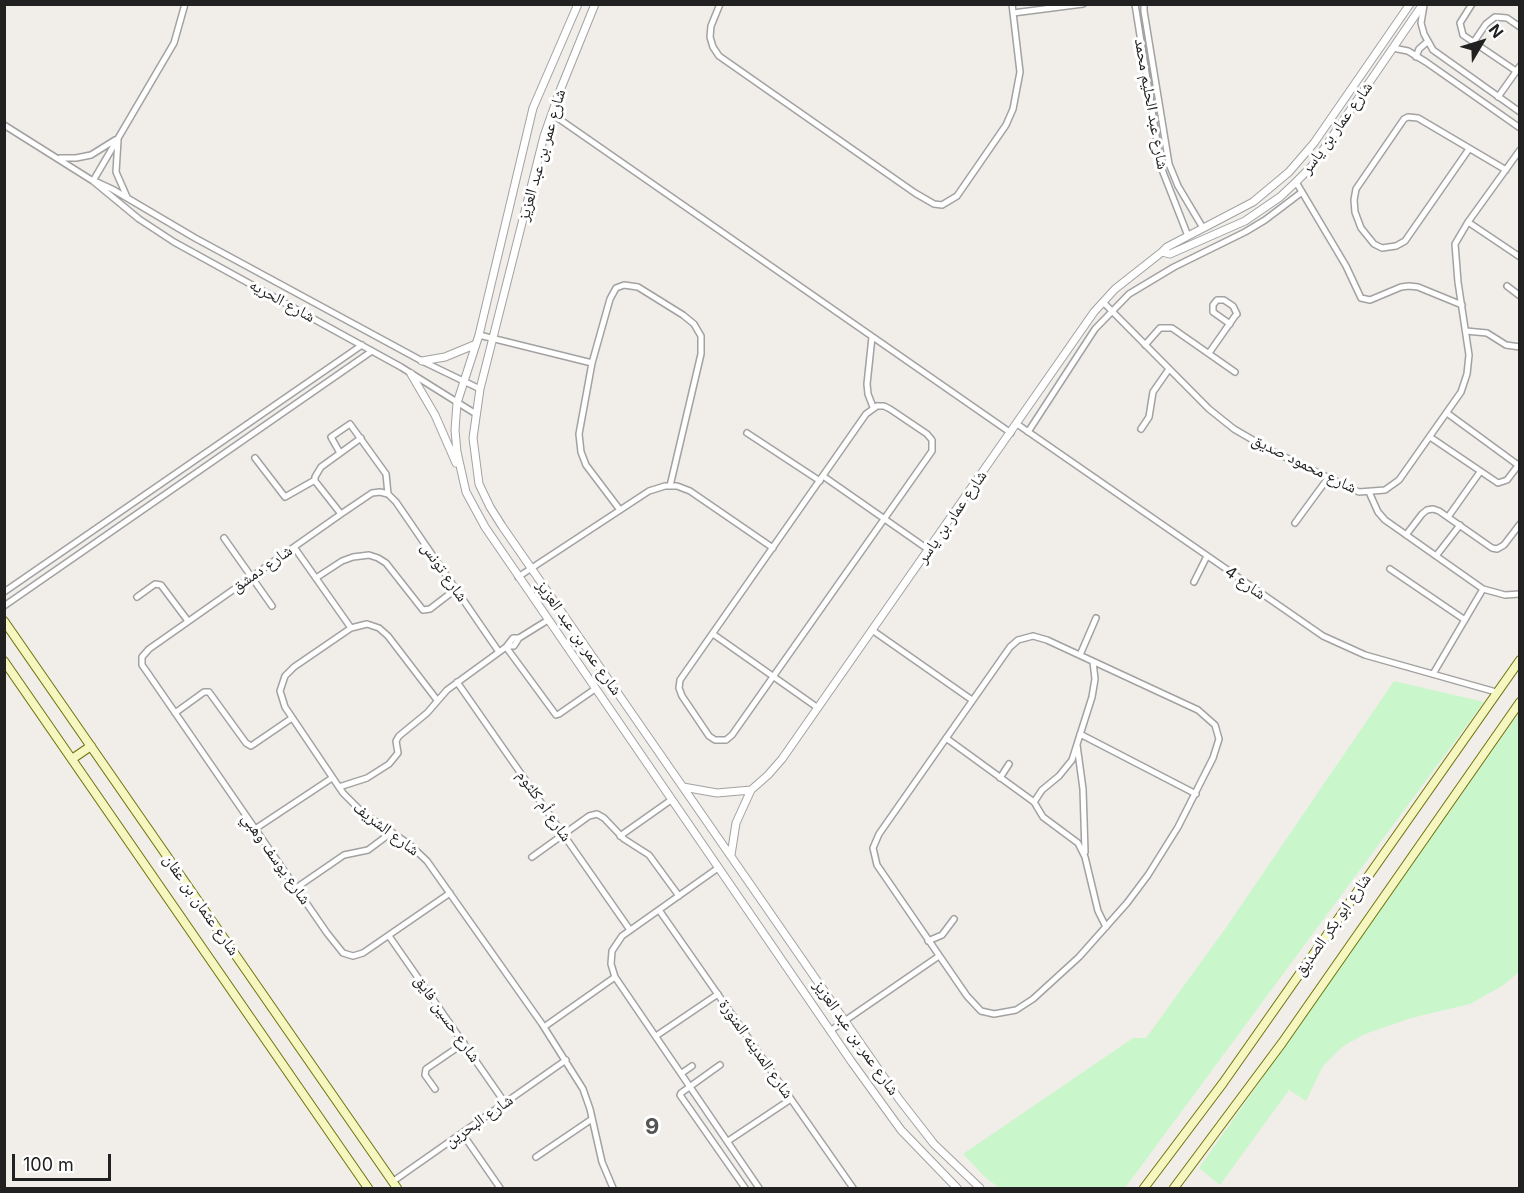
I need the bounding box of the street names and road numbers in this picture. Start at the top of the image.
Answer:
street label: شارع عبد الحليم محمد [1130,37,1172,171]
street label: شارع عمار بن ياسر [1297,78,1377,178]
street label: شارع عمر بن عبد العزيز [514,87,570,223]
street label: شارع الحريه [246,275,318,327]
street label: شارع محمود صديق [1249,430,1359,498]
street label: شارع عمار بن ياسر [913,467,991,567]
street label: شارع تونس [416,538,472,606]
street label: شارع دمشق [228,541,296,597]
street label: شارع 4 [1221,562,1269,604]
street label: شارع عمر بن عبد العزيز [532,577,626,699]
street label: شارع أم كلثوم [512,767,576,845]
street label: شارع الشريف [349,798,423,860]
street label: شارع يوسف وهبي [237,810,315,908]
street label: شارع عثمان بن عفان [159,851,243,959]
street label: شارع ابو بكر الصديق [1290,870,1376,980]
street label: شارع حسين فايق [410,972,484,1066]
street label: شارع عمر بن عبد العزيز [809,977,903,1099]
street label: شارع المدينه المنورة [715,996,797,1102]
street label: شارع البحرين [441,1091,517,1151]

